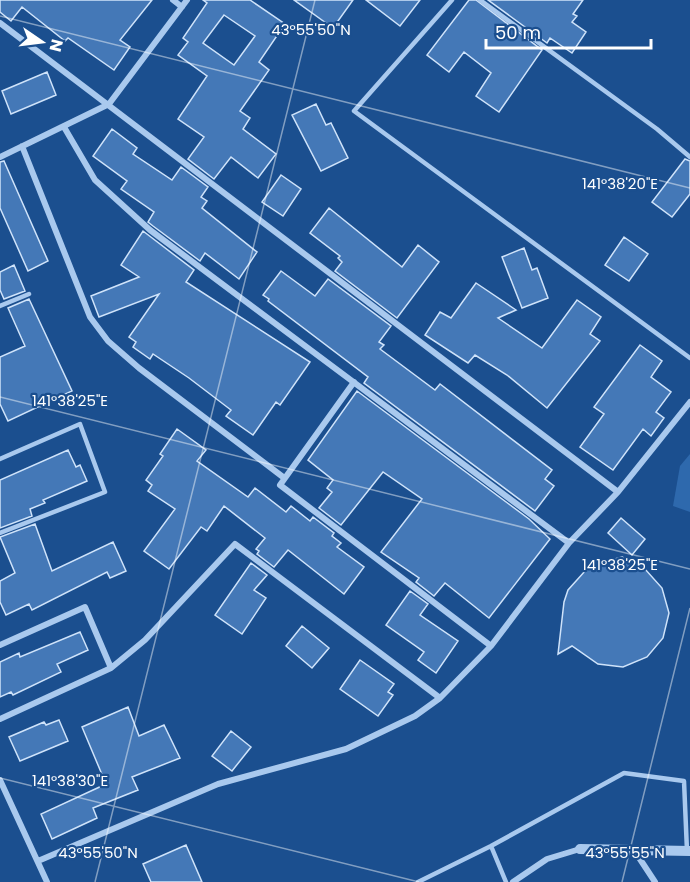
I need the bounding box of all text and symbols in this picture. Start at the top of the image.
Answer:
north arrow [12,12,72,72]
scale bar [486,12,651,50]
text: 43°55'50"N [271,19,351,40]
text: 50 m [495,20,541,45]
text: N [43,37,69,54]
text: 141°38'20"E [582,173,658,194]
text: 141°38'25"E [32,390,108,411]
text: 141°38'25"E [582,554,658,575]
text: 141°38'30"E [32,770,108,791]
text: 43°55'50"N [58,842,138,863]
text: 43°55'55"N [585,842,665,863]

